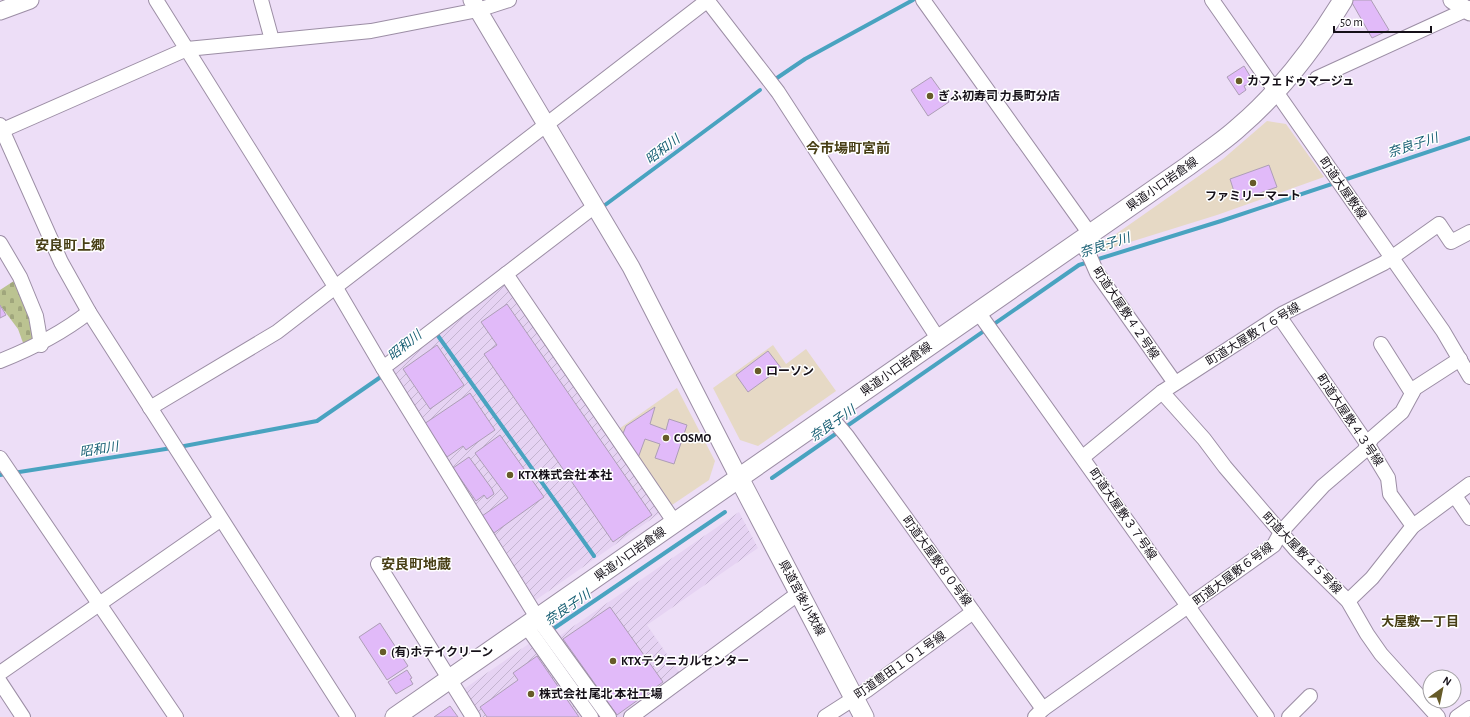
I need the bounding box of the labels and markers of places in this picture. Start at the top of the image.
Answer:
place label: カフェドゥマージュ [1247,75,1354,87]
marker: カフェドゥマージュ [1234,76,1244,86]
place label: ぎふ初寿司 力長町分店 [938,89,1060,102]
marker: ぎふ初寿司 力長町分店 [925,91,935,101]
marker: ファミリーマート [1248,178,1258,188]
place label: ファミリーマート [1205,190,1301,202]
place label: ローソン [766,365,814,377]
marker: ローソン [753,366,763,376]
place label: COSMO [674,432,711,444]
marker: COSMO [661,433,671,443]
place label: KTX株式会社 本社 [518,468,612,481]
marker: KTX株式会社 本社 [505,470,515,480]
place label: (有)ホテイクリーン [391,645,493,659]
marker: (有)ホテイクリーン [378,647,388,657]
place label: KTXテクニカルセンター [621,654,749,667]
marker: KTXテクニカルセンター [608,656,618,666]
place label: 株式会社 尾北 本社工場 [539,687,663,700]
marker: 株式会社 尾北 本社工場 [526,689,536,699]

